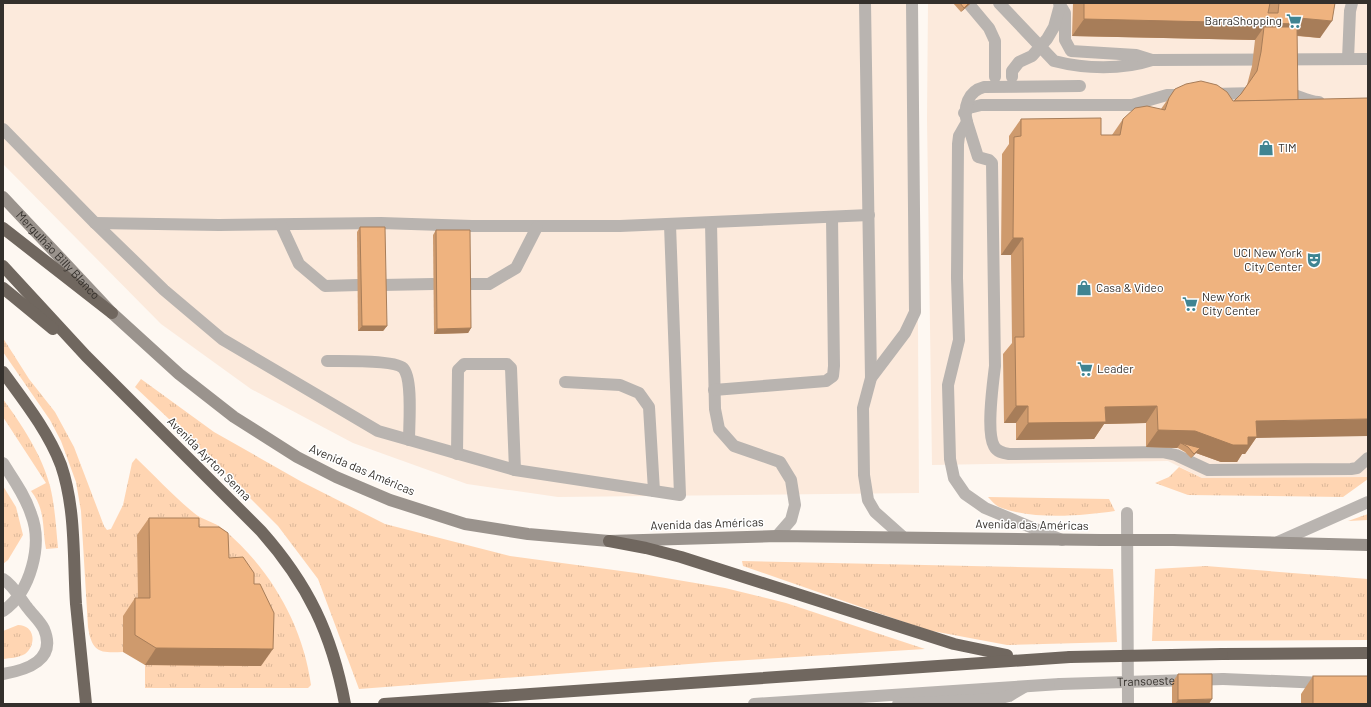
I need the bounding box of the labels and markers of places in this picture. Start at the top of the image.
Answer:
supermarket icon: BarraShopping [1285,12,1303,30]
place label: BarraShopping [1204,13,1282,27]
shop icon: TIM [1257,139,1275,157]
place label: TIM [1278,140,1297,154]
place label: UCI New York City Center [1233,245,1303,273]
theatre icon: UCI New York City Center [1305,251,1323,269]
shop icon: Casa & Video [1075,279,1093,297]
place label: Casa & Video [1096,280,1164,294]
place label: New York City Center [1202,289,1260,317]
supermarket icon: New York City Center [1181,295,1199,313]
supermarket icon: Leader [1076,360,1094,378]
place label: Leader [1097,361,1134,375]

